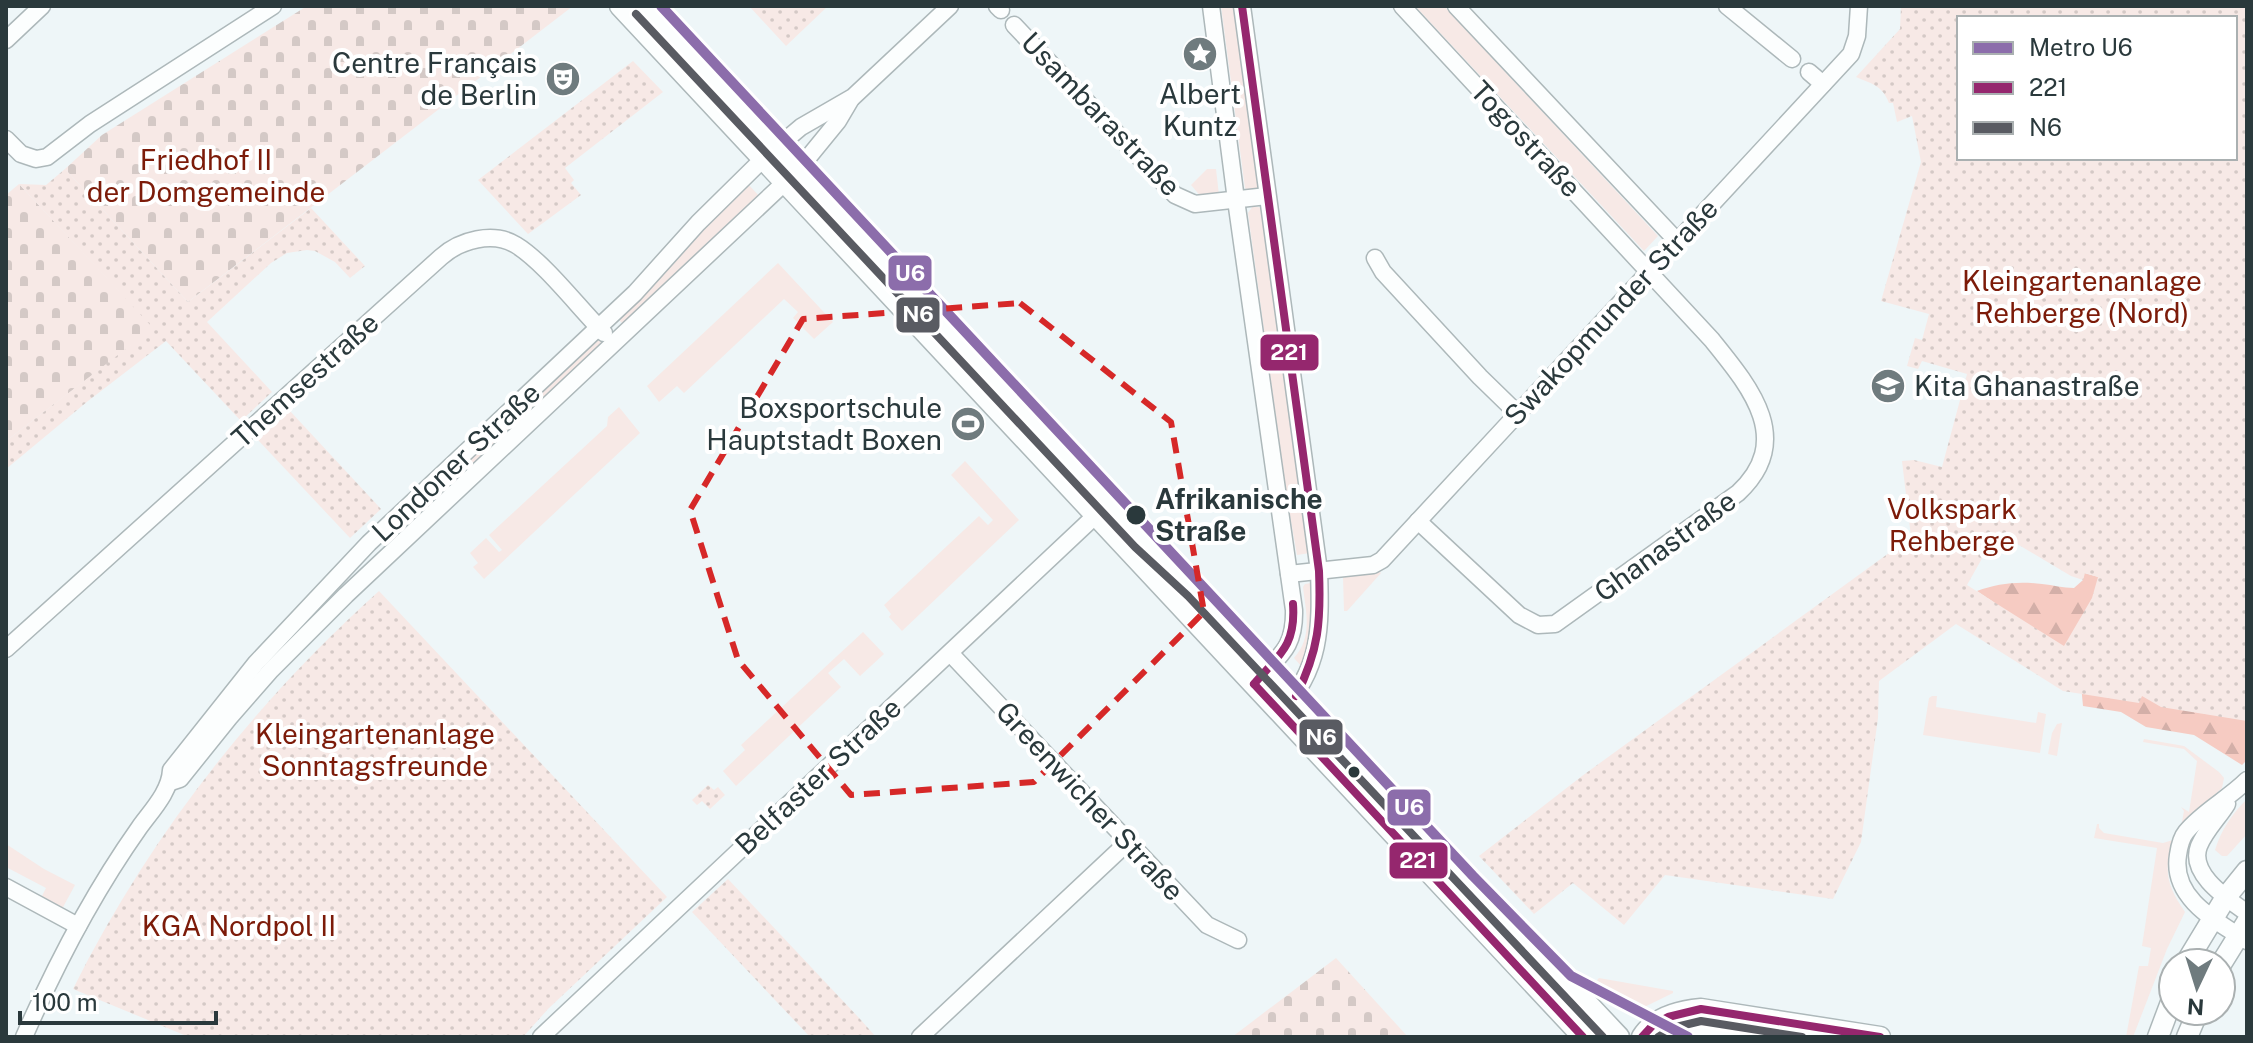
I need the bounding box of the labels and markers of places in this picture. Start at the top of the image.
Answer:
place icon: Albert Kuntz [1181,35,1219,73]
place label: Centre Français de Berlin [332,46,537,111]
theatre icon: Centre Français de Berlin [544,60,582,98]
place label: Albert Kuntz [1159,77,1241,142]
school or university icon: Kita Ghanastraße [1869,367,1907,405]
place label: Kita Ghanastraße [1914,369,2140,402]
place label: Boxsportschule Hauptstadt Boxen [706,391,942,456]
sports icon: Boxsportschule Hauptstadt Boxen [949,405,987,443]
place label: Afrikanische Straße [1155,482,1323,547]
marker: Afrikanische Straße [1124,503,1148,527]
unlabelled marker [1346,764,1362,780]

